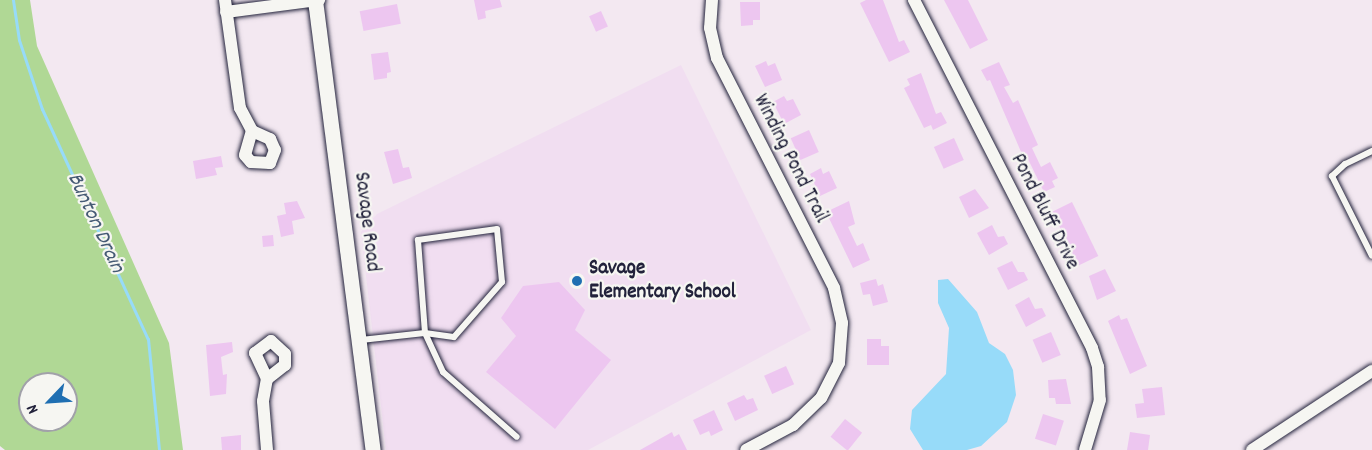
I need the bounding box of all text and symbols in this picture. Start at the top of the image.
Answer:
street label: Winding Pond Trail [747,90,833,228]
street label: Pond Bluff Drive [1004,150,1084,274]
water label: Bunton Drain [60,169,130,277]
street label: Savage Road [347,171,385,273]
place label: Savage Elementary School [589,256,736,306]
marker: Savage Elementary School [570,274,584,288]
north arrow [18,372,78,432]
text: N [21,401,45,417]

